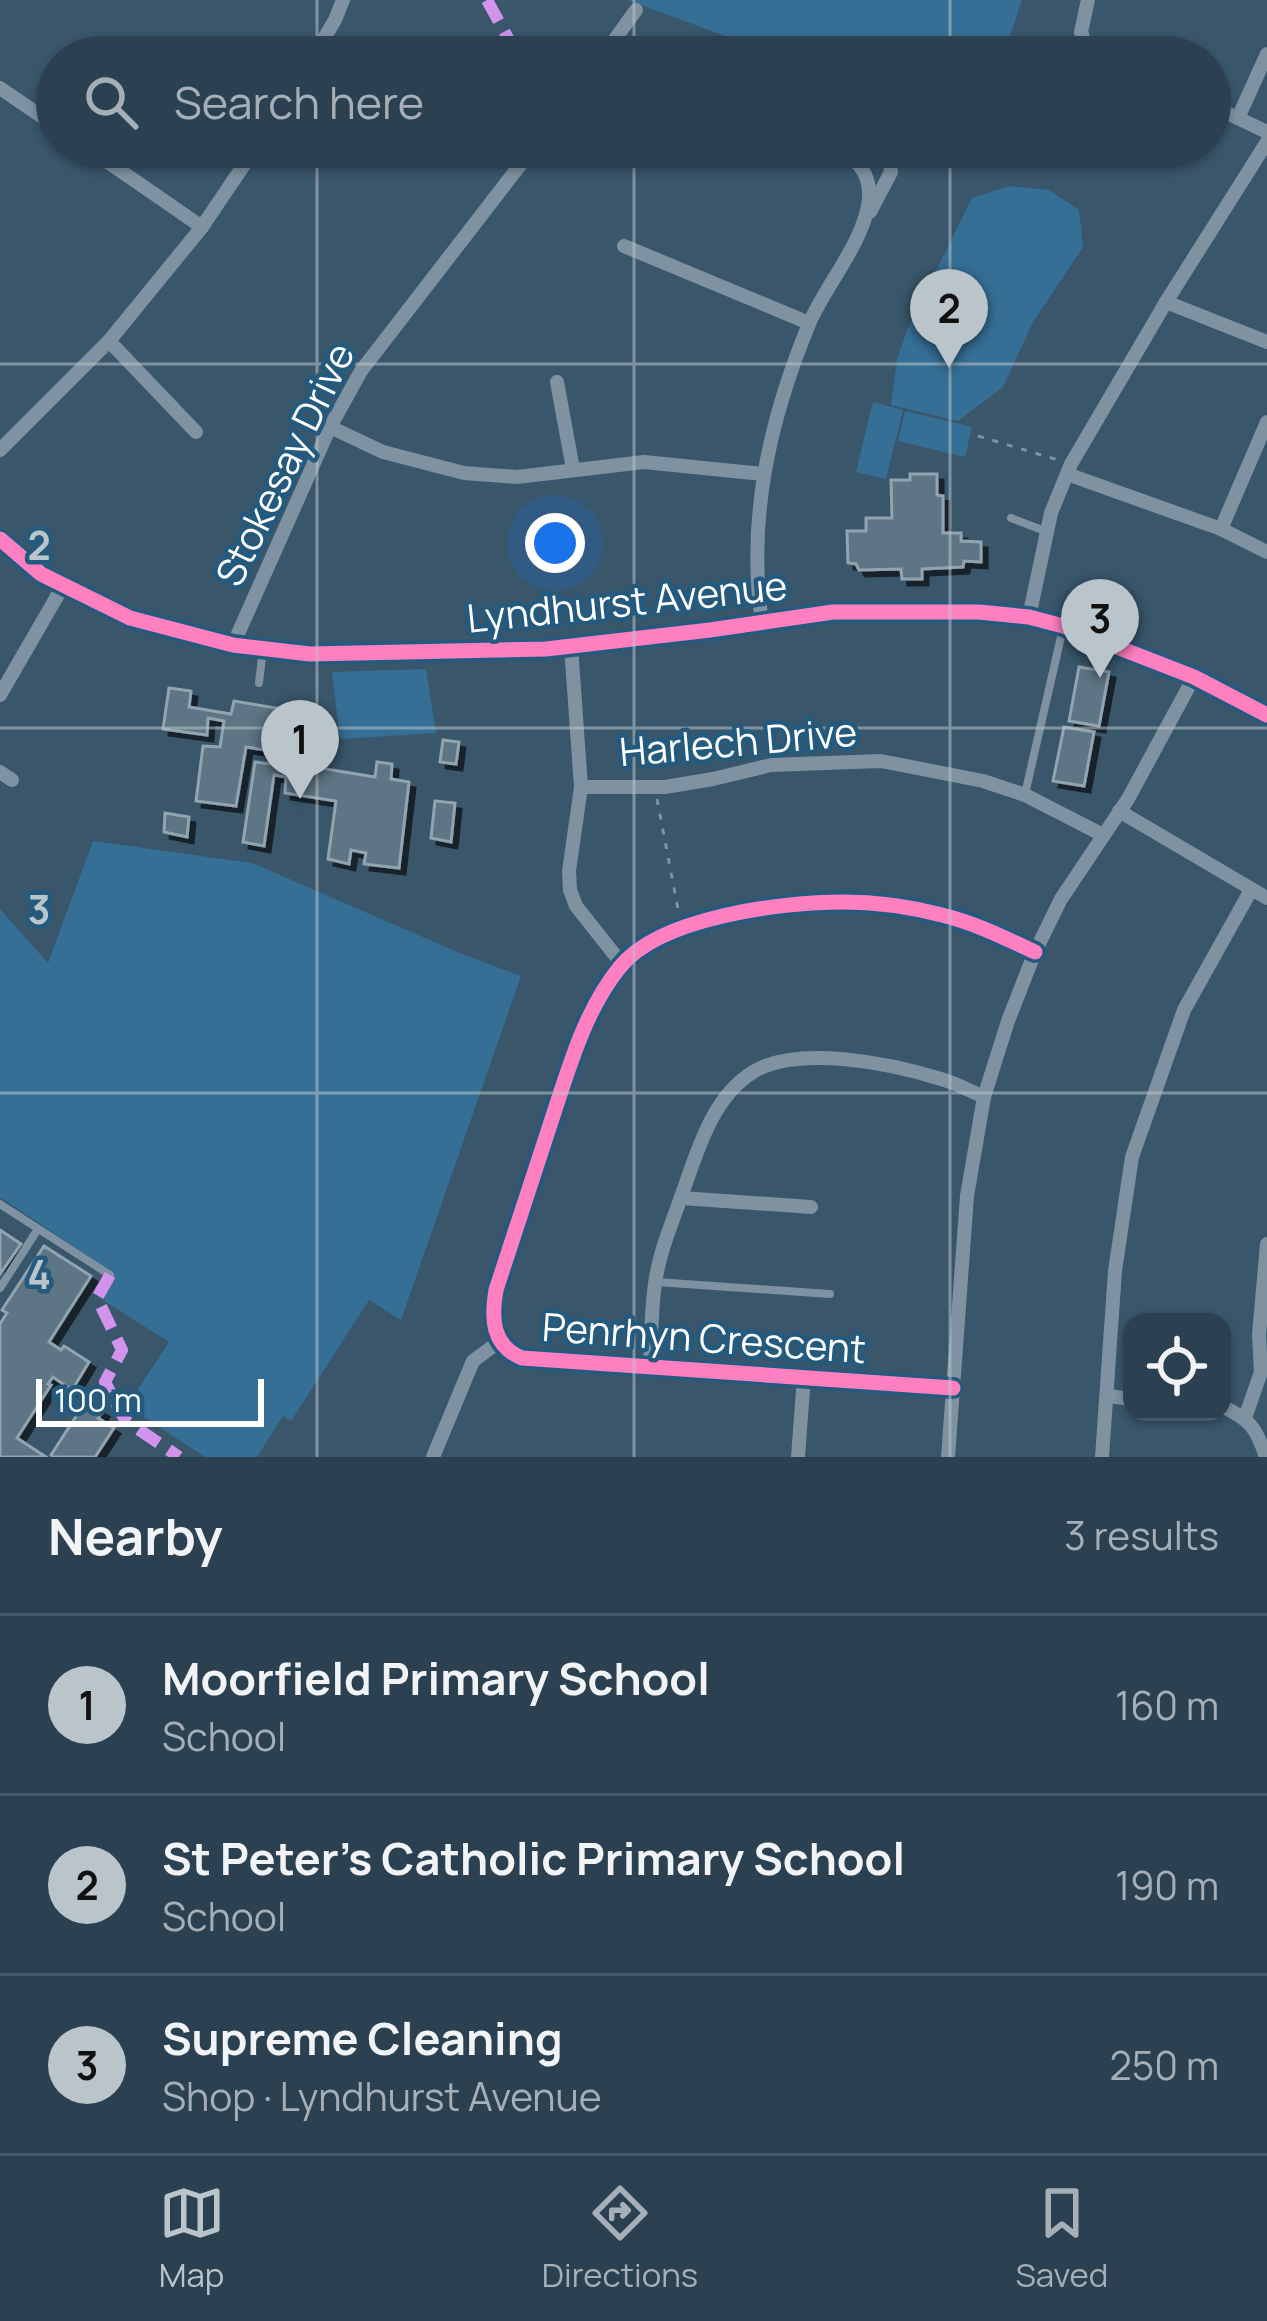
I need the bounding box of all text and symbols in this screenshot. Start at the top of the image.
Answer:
search box [36,36,1231,168]
icon: search [78,69,144,135]
text: Search here [174,71,424,133]
pin: 2 [910,269,988,368]
street label: Stokesay Drive [202,333,366,595]
your location [525,513,585,573]
text: 2 [27,518,51,572]
street label: Lyndhurst Avenue [464,557,790,645]
pin: 3 [1061,579,1139,678]
pin: 1 [261,700,339,799]
street label: Harlech Drive [617,704,859,778]
text: 3 [28,882,50,936]
text: 4 [27,1247,51,1301]
street label: Penrhyn Crescent [540,1299,868,1375]
map controls [1123,1313,1231,1421]
button: locate [1123,1313,1231,1421]
scale bar [36,1373,264,1426]
text: 100 m [54,1377,142,1422]
text: Nearby [48,1501,223,1570]
text: 3 results [1064,1508,1219,1562]
text: Moorfield Primary School [162,1647,710,1709]
text: 1 [78,1678,96,1732]
text: 160 m [1115,1678,1219,1732]
text: School [162,1709,286,1763]
text: St Peter's Catholic Primary School [162,1827,905,1889]
text: 2 [75,1858,99,1912]
text: 190 m [1115,1858,1219,1912]
text: School [162,1889,286,1943]
text: Supreme Cleaning [162,2007,563,2069]
text: 3 [76,2038,98,2092]
text: 250 m [1110,2038,1219,2092]
text: Shop · Lyndhurst Avenue [162,2069,602,2123]
tab: Map [159,2180,225,2297]
tab: Directions [542,2180,698,2297]
tab: Saved [1015,2180,1108,2297]

